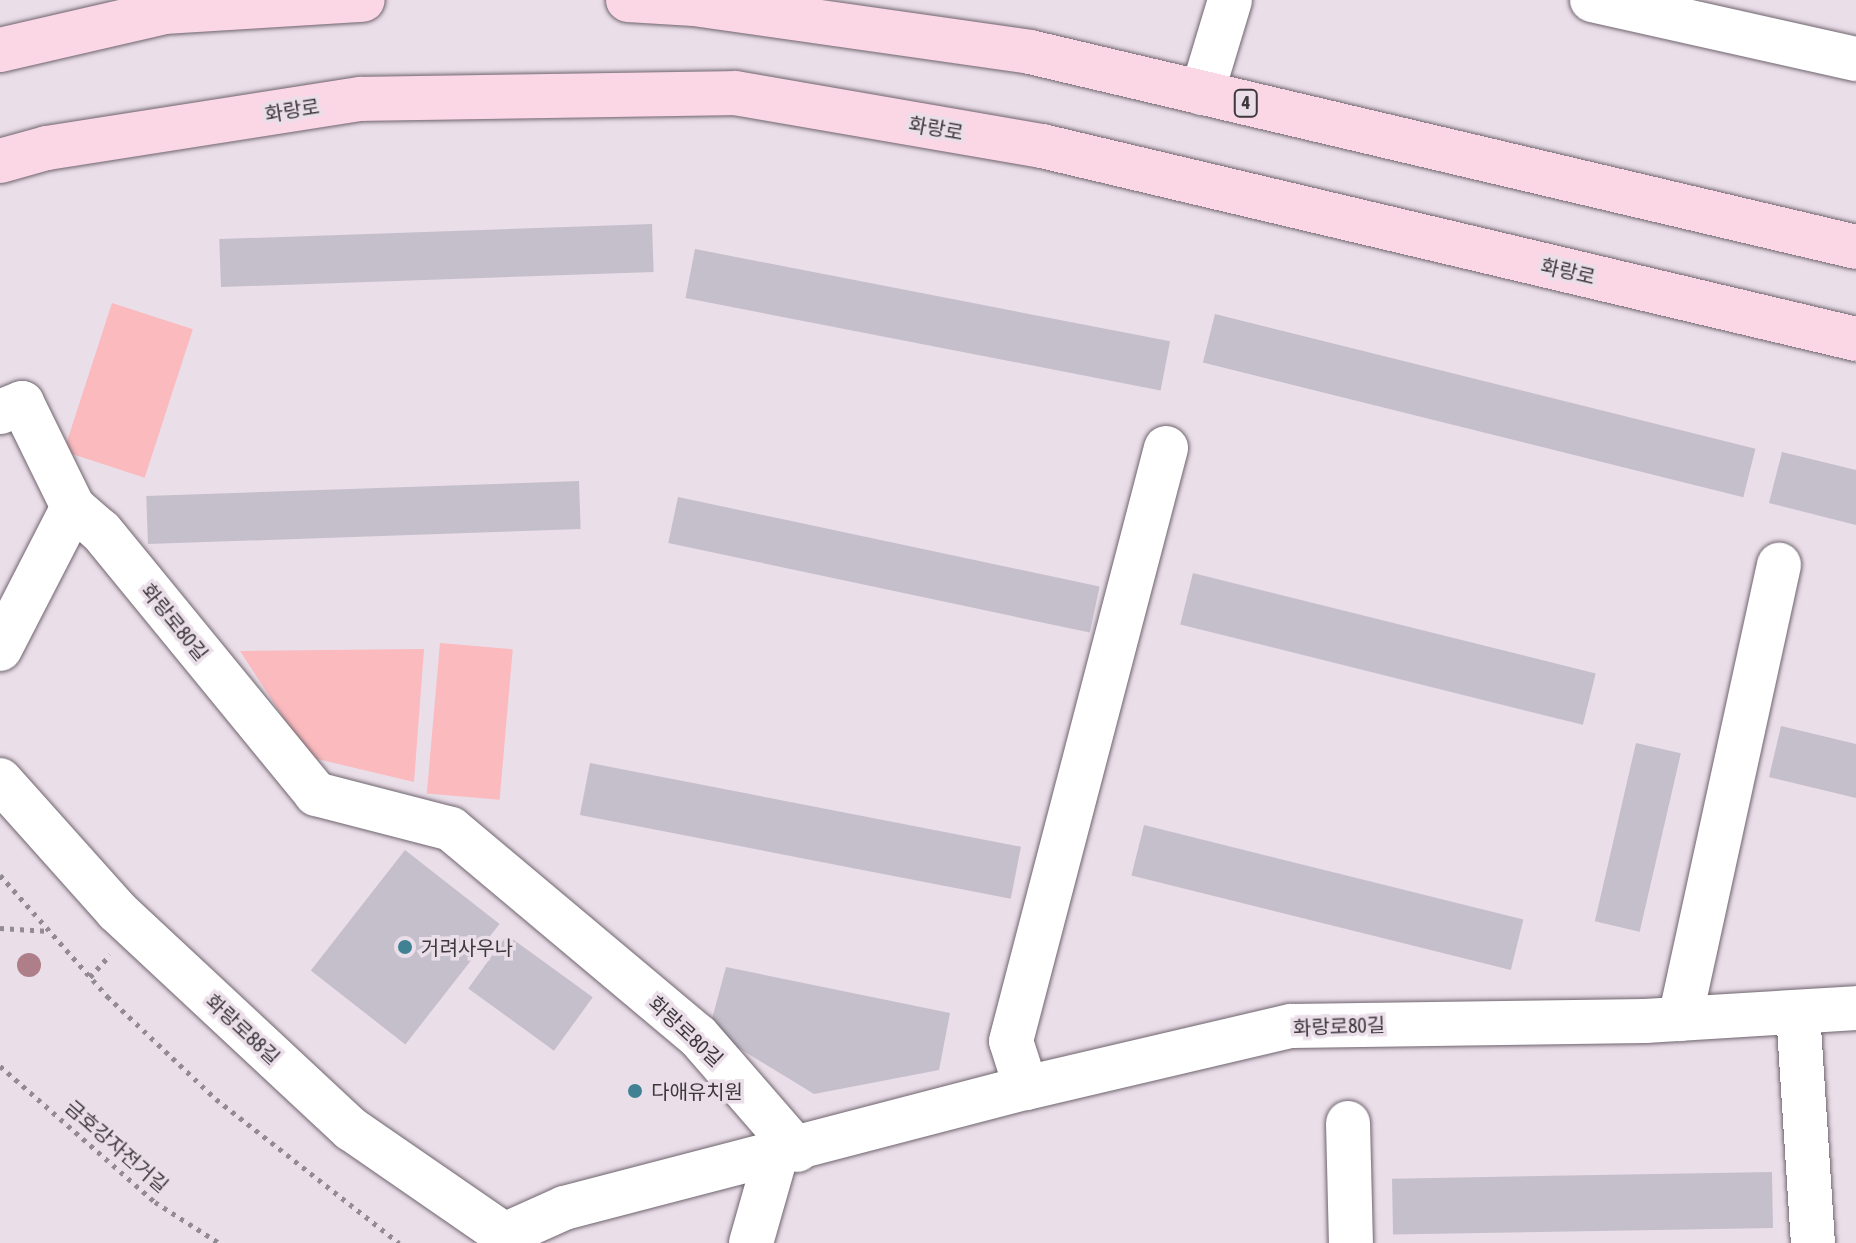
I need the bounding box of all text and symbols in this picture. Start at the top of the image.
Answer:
road number: 4 [1232,89,1260,117]
street label: 화랑로 [263,94,321,126]
street label: 화랑로 [907,111,965,145]
street label: 화랑로 [1538,253,1598,289]
street label: 화랑로80길 [137,579,213,665]
place label: 거려사우나 [421,935,513,959]
marker: 거려사우나 [396,938,414,956]
street label: 화랑로88길 [201,989,285,1069]
street label: 화랑로80길 [644,991,728,1071]
street label: 화랑로80길 [1292,1012,1386,1040]
place label: 다애유치원 [651,1079,743,1103]
marker: 다애유치원 [626,1082,644,1100]
street label: 금호강자전거길 [61,1095,173,1197]

